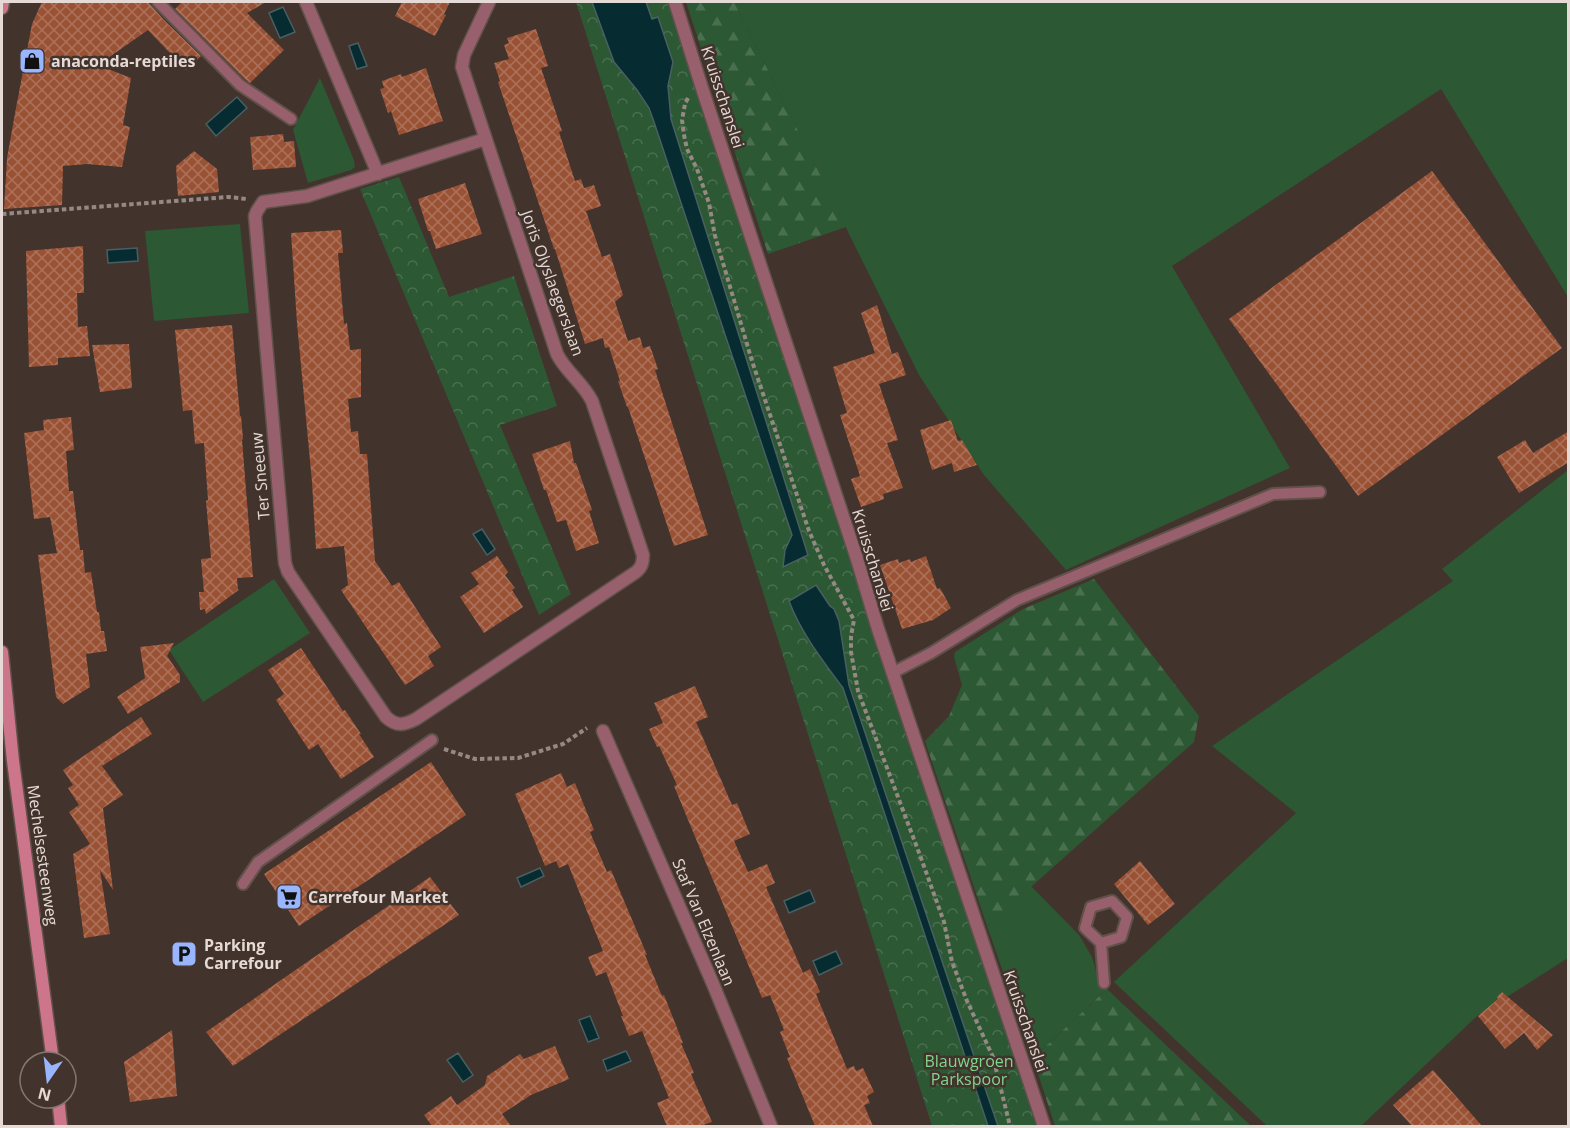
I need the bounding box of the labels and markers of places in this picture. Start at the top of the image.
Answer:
shop icon: anaconda-reptiles [17,46,47,76]
place label: anaconda-reptiles [51,50,195,72]
supermarket icon: Carrefour Market [274,882,304,912]
place label: Carrefour Market [308,886,448,908]
place label: Parking Carrefour [204,934,282,974]
parking icon: Parking Carrefour [169,939,199,969]

